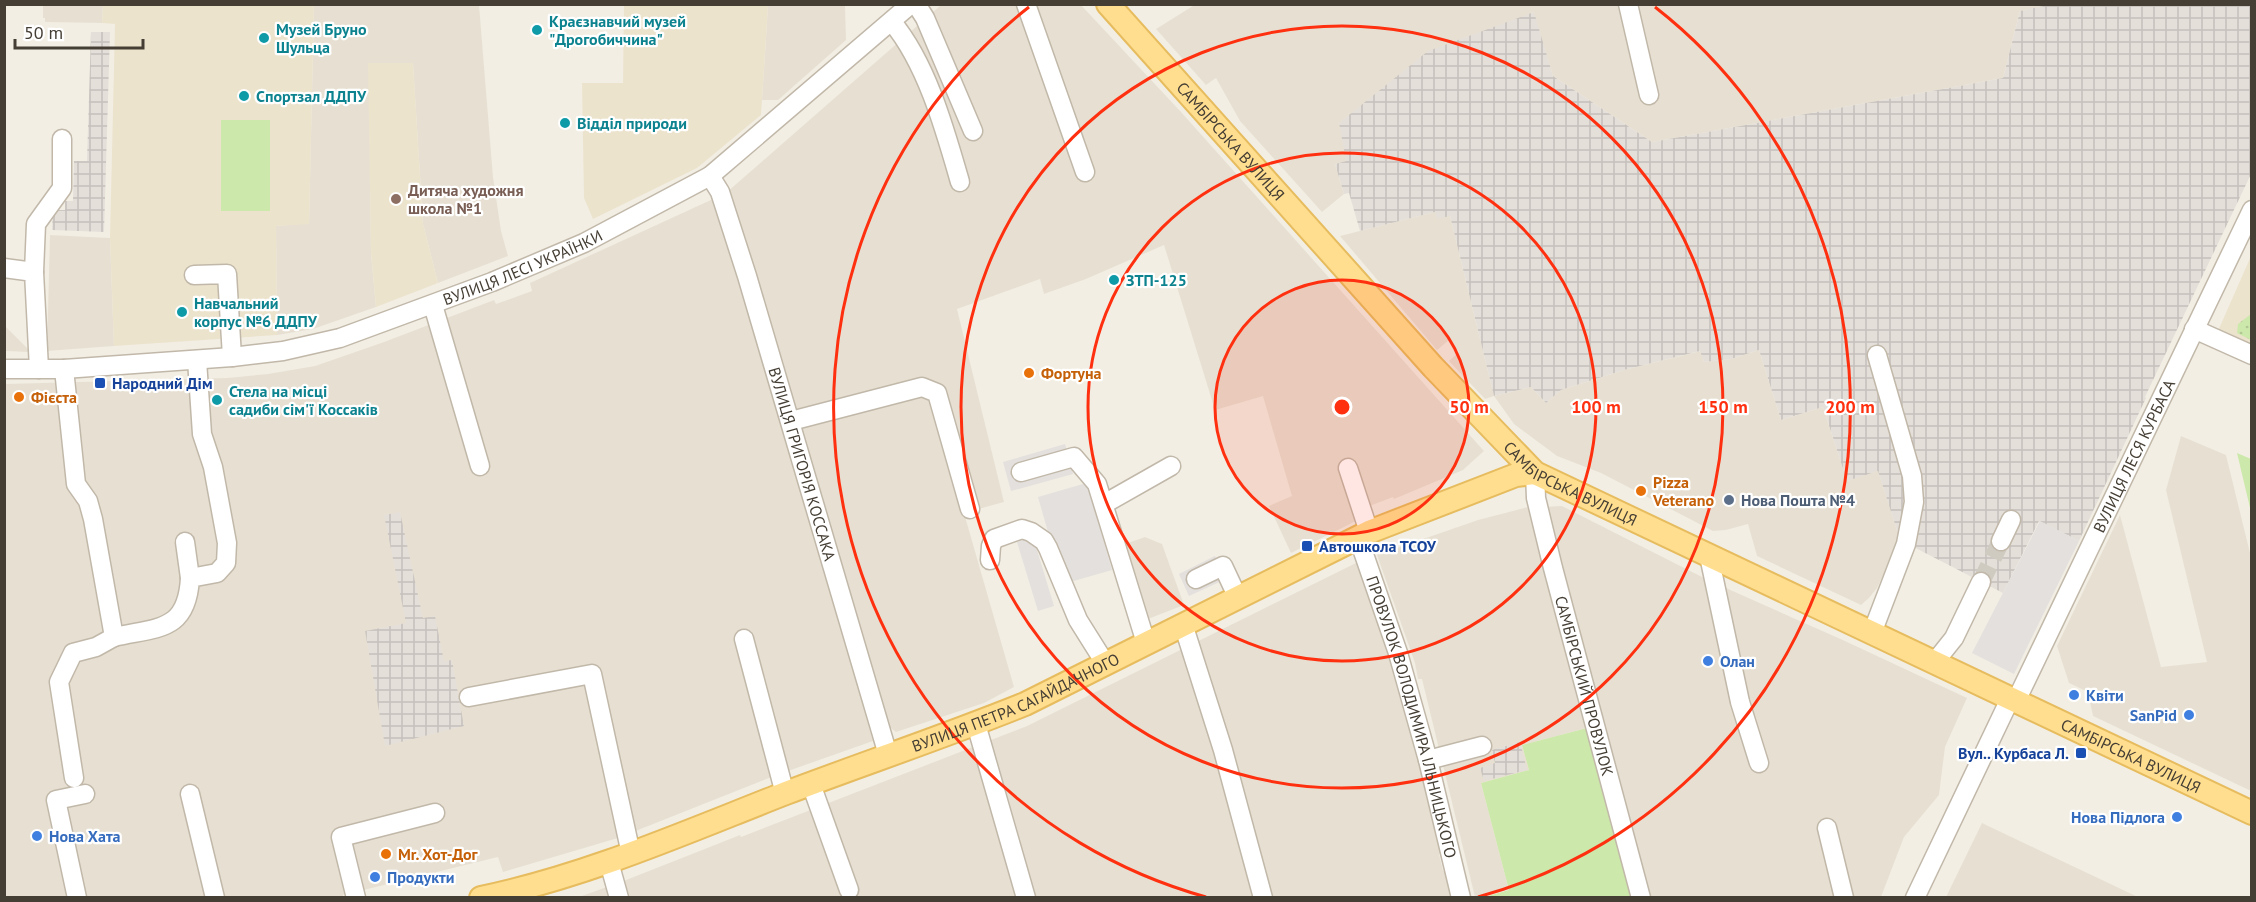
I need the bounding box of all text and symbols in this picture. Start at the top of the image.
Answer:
place label: Краєзнавчий музей "Дрогобиччина" [549,11,686,49]
scale bar [15,12,142,50]
place label: Музей Бруно Шульца [276,19,367,57]
text: 50 m [24,21,63,44]
marker: Краєзнавчий музей "Дрогобиччина" [530,23,544,37]
marker: Музей Бруно Шульца [257,31,271,45]
street label: САМБІРСЬКА ВУЛИЦЯ [1172,78,1289,205]
place label: Спортзал ДДПУ [256,86,367,106]
marker: Спортзал ДДПУ [237,89,251,103]
place label: Відділ природи [577,113,687,133]
marker: Відділ природи [558,116,572,130]
place label: Дитяча художня школа №1 [408,180,523,218]
marker: Дитяча художня школа №1 [389,192,403,206]
street label: ВУЛИЦЯ ЛЕСІ УКРАЇНКИ [440,225,606,309]
place label: ЗТП-125 [1126,270,1187,290]
marker: ЗТП-125 [1107,273,1121,287]
place label: Навчальний корпус №6 ДДПУ [194,293,318,331]
marker: Навчальний корпус №6 ДДПУ [175,305,189,319]
place label: Фортуна [1041,363,1102,383]
street label: ВУЛИЦЯ ГРИГОРІЯ КОССАКА [764,365,840,564]
marker: Фортуна [1022,366,1036,380]
place label: Народний Дім [112,373,213,393]
marker: Народний Дім [93,376,107,390]
street label: ВУЛИЦЯ ЛЕСЯ КУРБАСА [2089,376,2179,536]
place label: Стела на місці садиби сім'ї Коссаків [229,381,378,419]
place label: Фієста [31,387,77,407]
marker: Фієста [12,390,26,404]
marker: Стела на місці садиби сім'ї Коссаків [210,393,224,407]
text: 50 m [1449,395,1489,418]
text: 100 m [1571,395,1621,418]
text: 150 m [1698,395,1748,418]
text: 200 m [1825,395,1875,418]
centre of rings [1332,397,1352,417]
street label: САМБІРСЬКА ВУЛИЦЯ [1500,437,1640,530]
place label: Pizza Veterano [1652,472,1714,510]
marker: Pizza Veterano [1634,484,1648,498]
place label: Нова Пошта №4 [1741,490,1855,510]
marker: Нова Пошта №4 [1722,493,1736,507]
place label: Автошкола ТСОУ [1319,536,1437,556]
marker: Автошкола ТСОУ [1300,539,1314,553]
street label: ПРОВУЛОК ВОЛОДИМИРА ІЛЬНИЦЬКОГО [1362,573,1461,860]
street label: САМБІРСЬКИЙ ПРОВУЛОК [1551,594,1618,778]
street label: ВУЛИЦЯ ПЕТРА САГАЙДАЧНОГО [909,648,1123,756]
place label: Олан [1720,651,1755,671]
marker: Олан [1701,654,1715,668]
place label: Квіти [2086,685,2124,705]
marker: Квіти [2067,688,2081,702]
place label: SanPid [2130,705,2177,725]
marker: SanPid [2182,708,2196,722]
street label: САМБІРСЬКА ВУЛИЦЯ [2058,714,2204,797]
place label: Вул.. Курбаса Л. [1958,743,2069,763]
marker: Вул.. Курбаса Л. [2074,746,2088,760]
place label: Нова Підлога [2071,807,2165,827]
marker: Нова Підлога [2170,810,2184,824]
place label: Нова Хата [49,826,121,846]
marker: Нова Хата [30,829,44,843]
place label: Mr. Хот-Дог [398,844,479,864]
marker: Mr. Хот-Дог [379,847,393,861]
place label: Продукти [387,867,454,887]
marker: Продукти [368,870,382,884]

